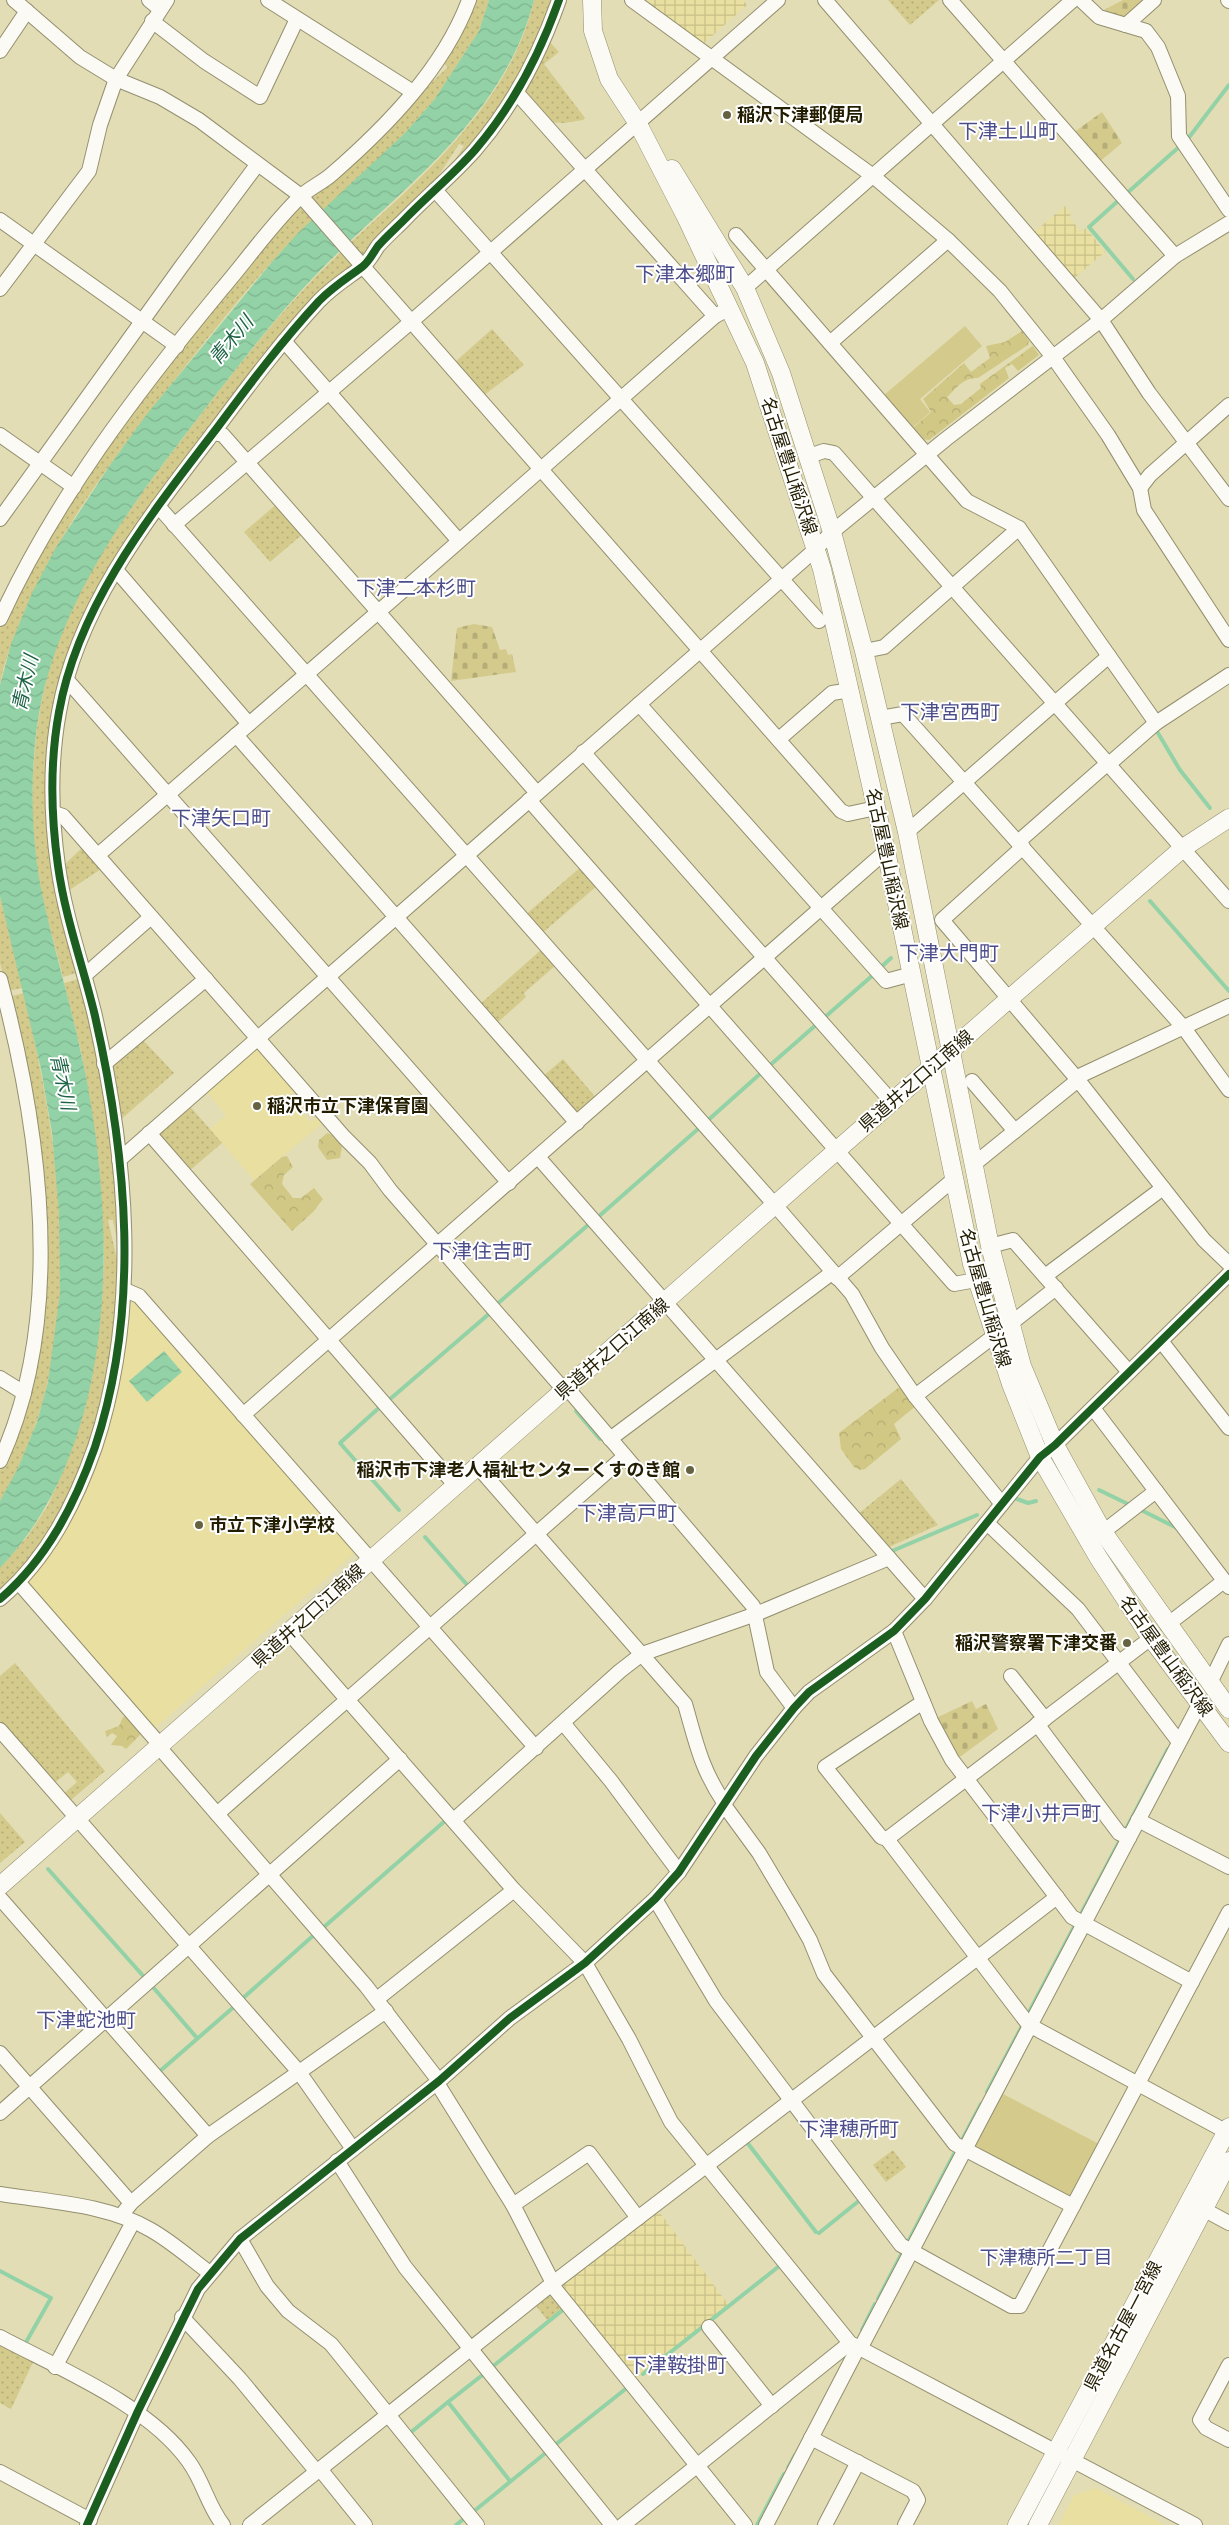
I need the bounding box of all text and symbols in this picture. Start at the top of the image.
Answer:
place label: 稲沢下津郵便局 [737,104,863,126]
marker: 稲沢下津郵便局 [721,109,733,121]
district label: 下津土山町 [958,119,1058,143]
district label: 下津本郷町 [635,262,735,286]
water label: 青木川 [204,309,259,369]
street label: 名古屋豊山稲沢線 [756,394,822,538]
district label: 下津二本杉町 [356,576,476,600]
water label: 青木川 [7,651,43,713]
district label: 下津宮西町 [900,700,1000,724]
street label: 名古屋豊山稲沢線 [861,786,913,932]
district label: 下津矢口町 [171,806,271,830]
district label: 下津大門町 [899,941,999,965]
street label: 県道井之口江南線 [854,1025,978,1137]
water label: 青木川 [46,1052,81,1114]
place label: 稲沢市立下津保育園 [267,1095,429,1117]
marker: 稲沢市立下津保育園 [251,1100,263,1112]
street label: 名古屋豊山稲沢線 [955,1226,1015,1370]
district label: 下津住吉町 [432,1239,532,1263]
street label: 県道井之口江南線 [550,1293,674,1405]
place label: 稲沢市下津老人福祉センターくすのき館 [357,1459,680,1481]
marker: 稲沢市下津老人福祉センターくすのき館 [684,1464,696,1476]
district label: 下津高戸町 [577,1501,677,1525]
place label: 市立下津小学校 [209,1514,335,1536]
marker: 市立下津小学校 [193,1519,205,1531]
street label: 県道井之口江南線 [247,1560,369,1672]
street label: 名古屋豊山稲沢線 [1115,1591,1217,1721]
place label: 稲沢警察署下津交番 [955,1632,1117,1654]
marker: 稲沢警察署下津交番 [1121,1637,1133,1649]
district label: 下津小井戸町 [981,1801,1101,1825]
district label: 下津蛇池町 [36,2008,136,2032]
district label: 下津穂所町 [799,2117,899,2141]
district label: 下津穂所二丁目 [979,2246,1113,2269]
street label: 県道名古屋一宮線 [1079,2257,1167,2395]
district label: 下津鞍掛町 [627,2353,727,2377]

